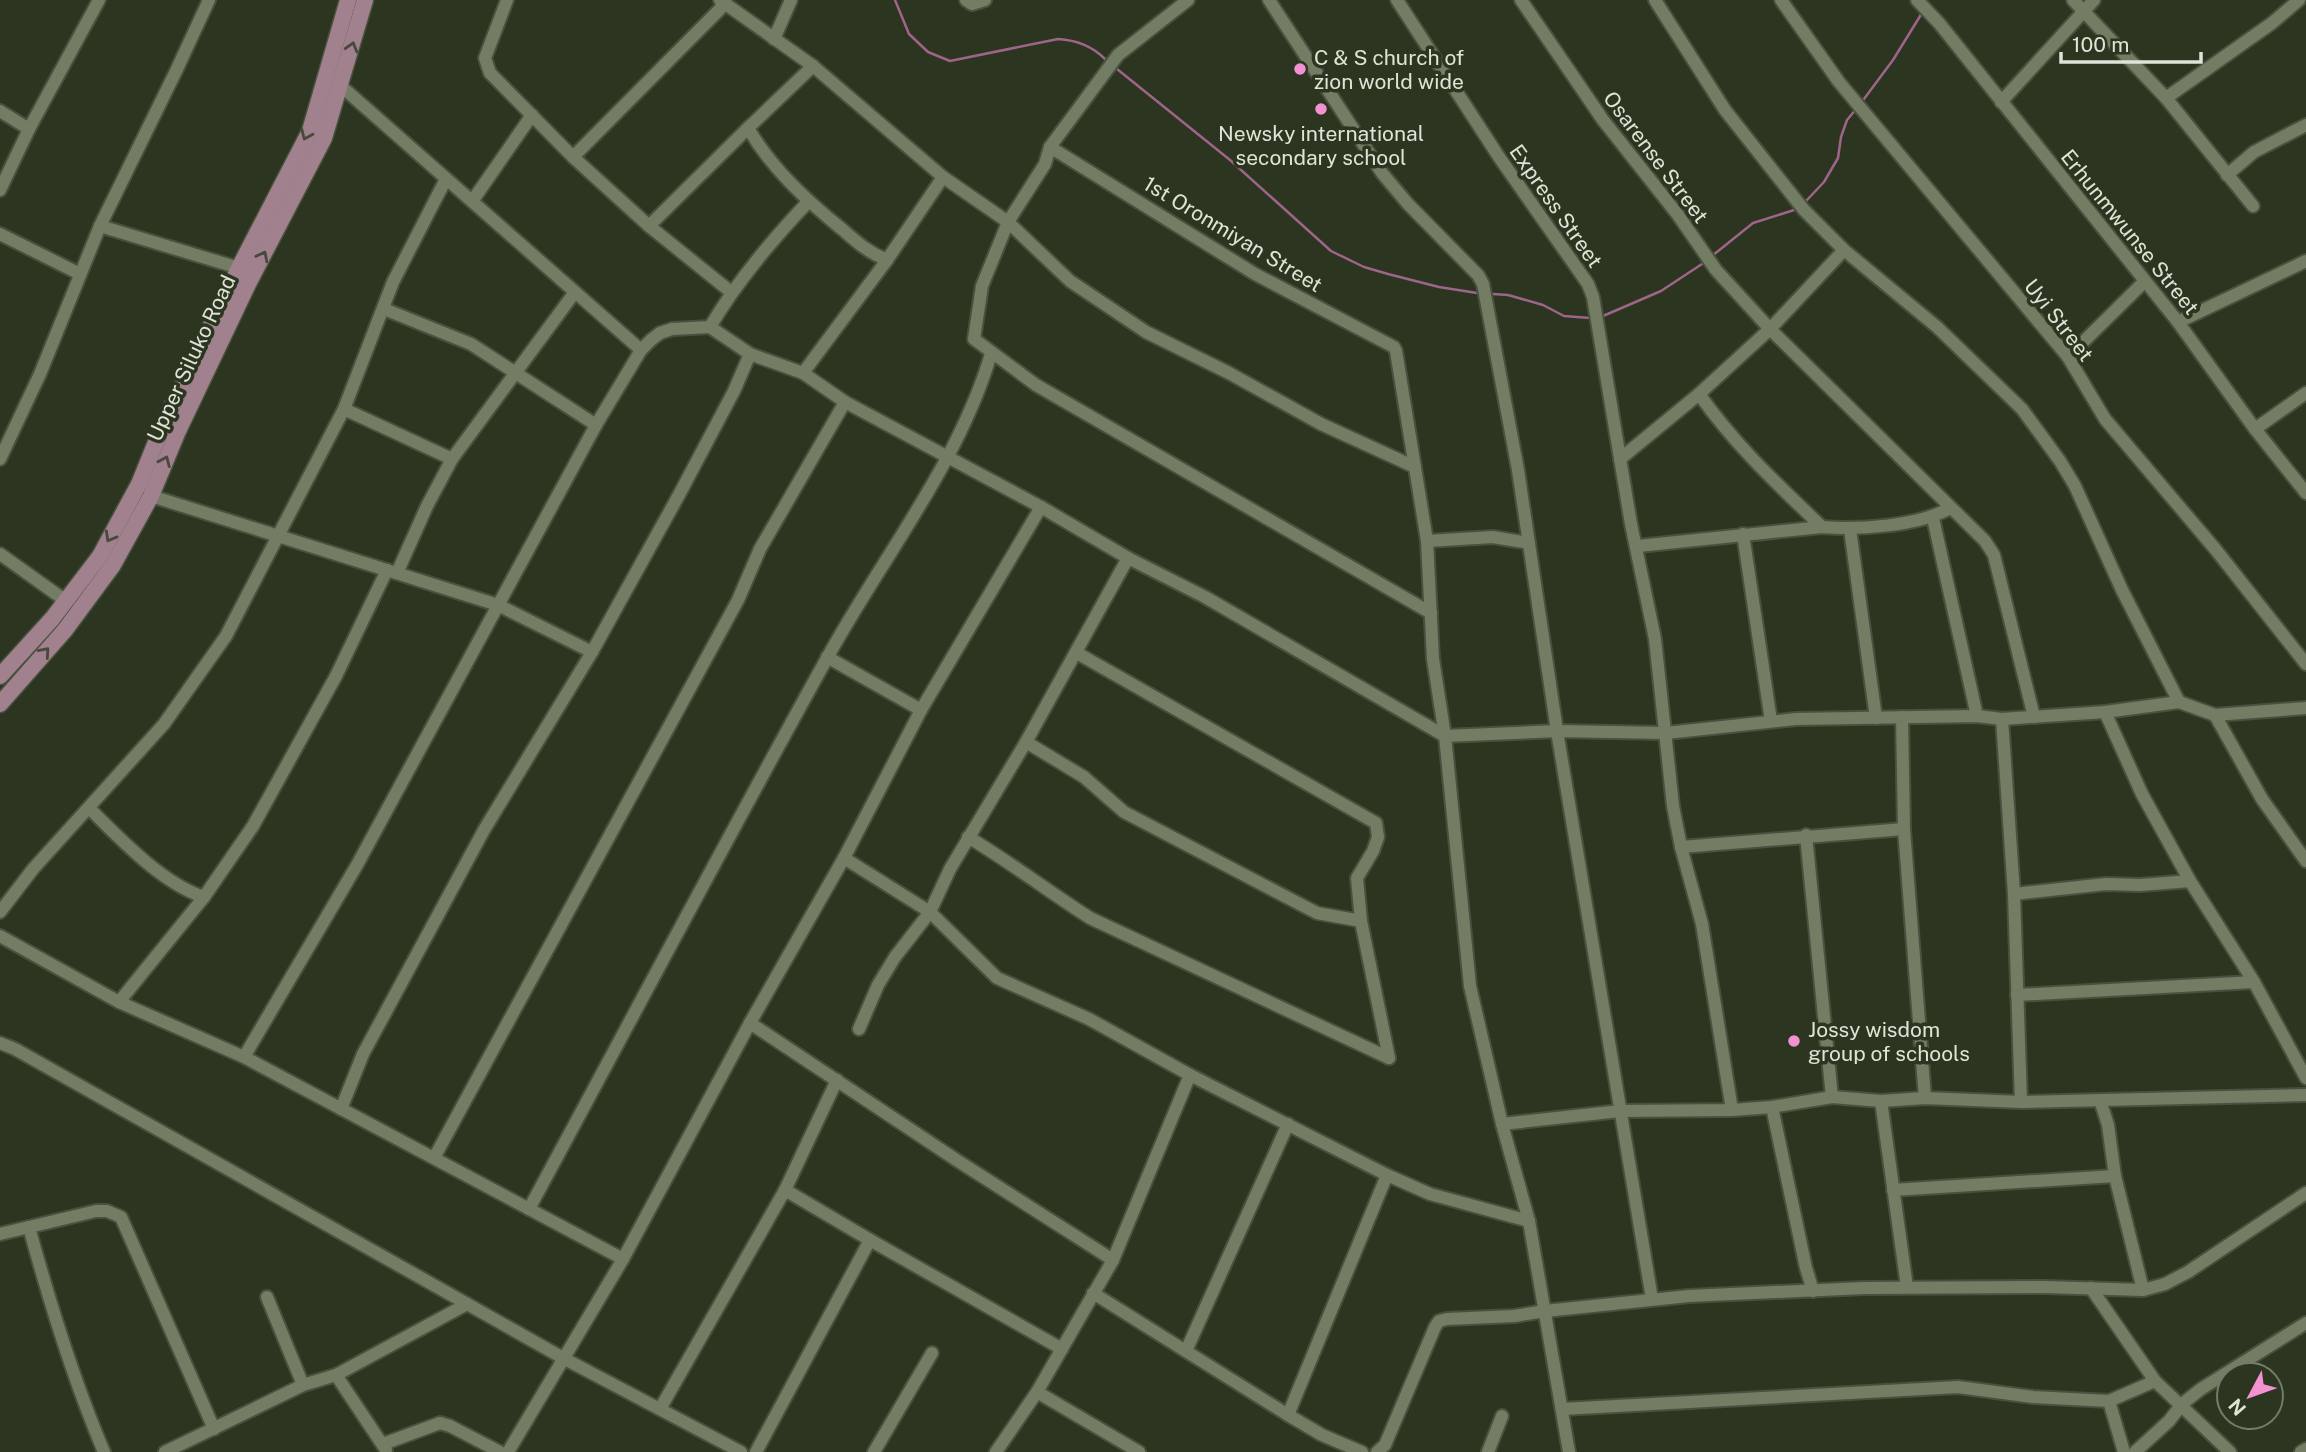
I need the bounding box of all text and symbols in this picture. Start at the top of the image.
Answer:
scale bar [2061,21,2201,65]
text: 100 m [2072,32,2129,57]
one-way arrow [343,41,358,53]
place label: C & S church of zion world wide [1314,45,1464,94]
marker: C & S church of zion world wide [1292,61,1308,77]
street label: Osarense Street [1598,86,1714,228]
marker: Newsky international secondary school [1313,101,1329,117]
place label: Newsky international secondary school [1218,121,1424,170]
one-way arrow [300,128,314,140]
street label: Express Street [1504,140,1608,272]
street label: Erhunmwunse Street [2056,145,2204,319]
street label: 1st Oronmiyan Street [1139,171,1327,297]
one-way arrow [255,250,269,263]
street label: Upper Siluko Road [142,271,240,445]
street label: Uyi Street [2019,274,2099,366]
one-way arrow [157,456,171,468]
one-way arrow [105,530,118,543]
one-way arrow [37,648,49,661]
place label: Jossy wisdom group of schools [1808,1017,1970,1066]
marker: Jossy wisdom group of schools [1786,1033,1802,1049]
north arrow [2215,1361,2285,1431]
text: N [2224,1394,2250,1420]

